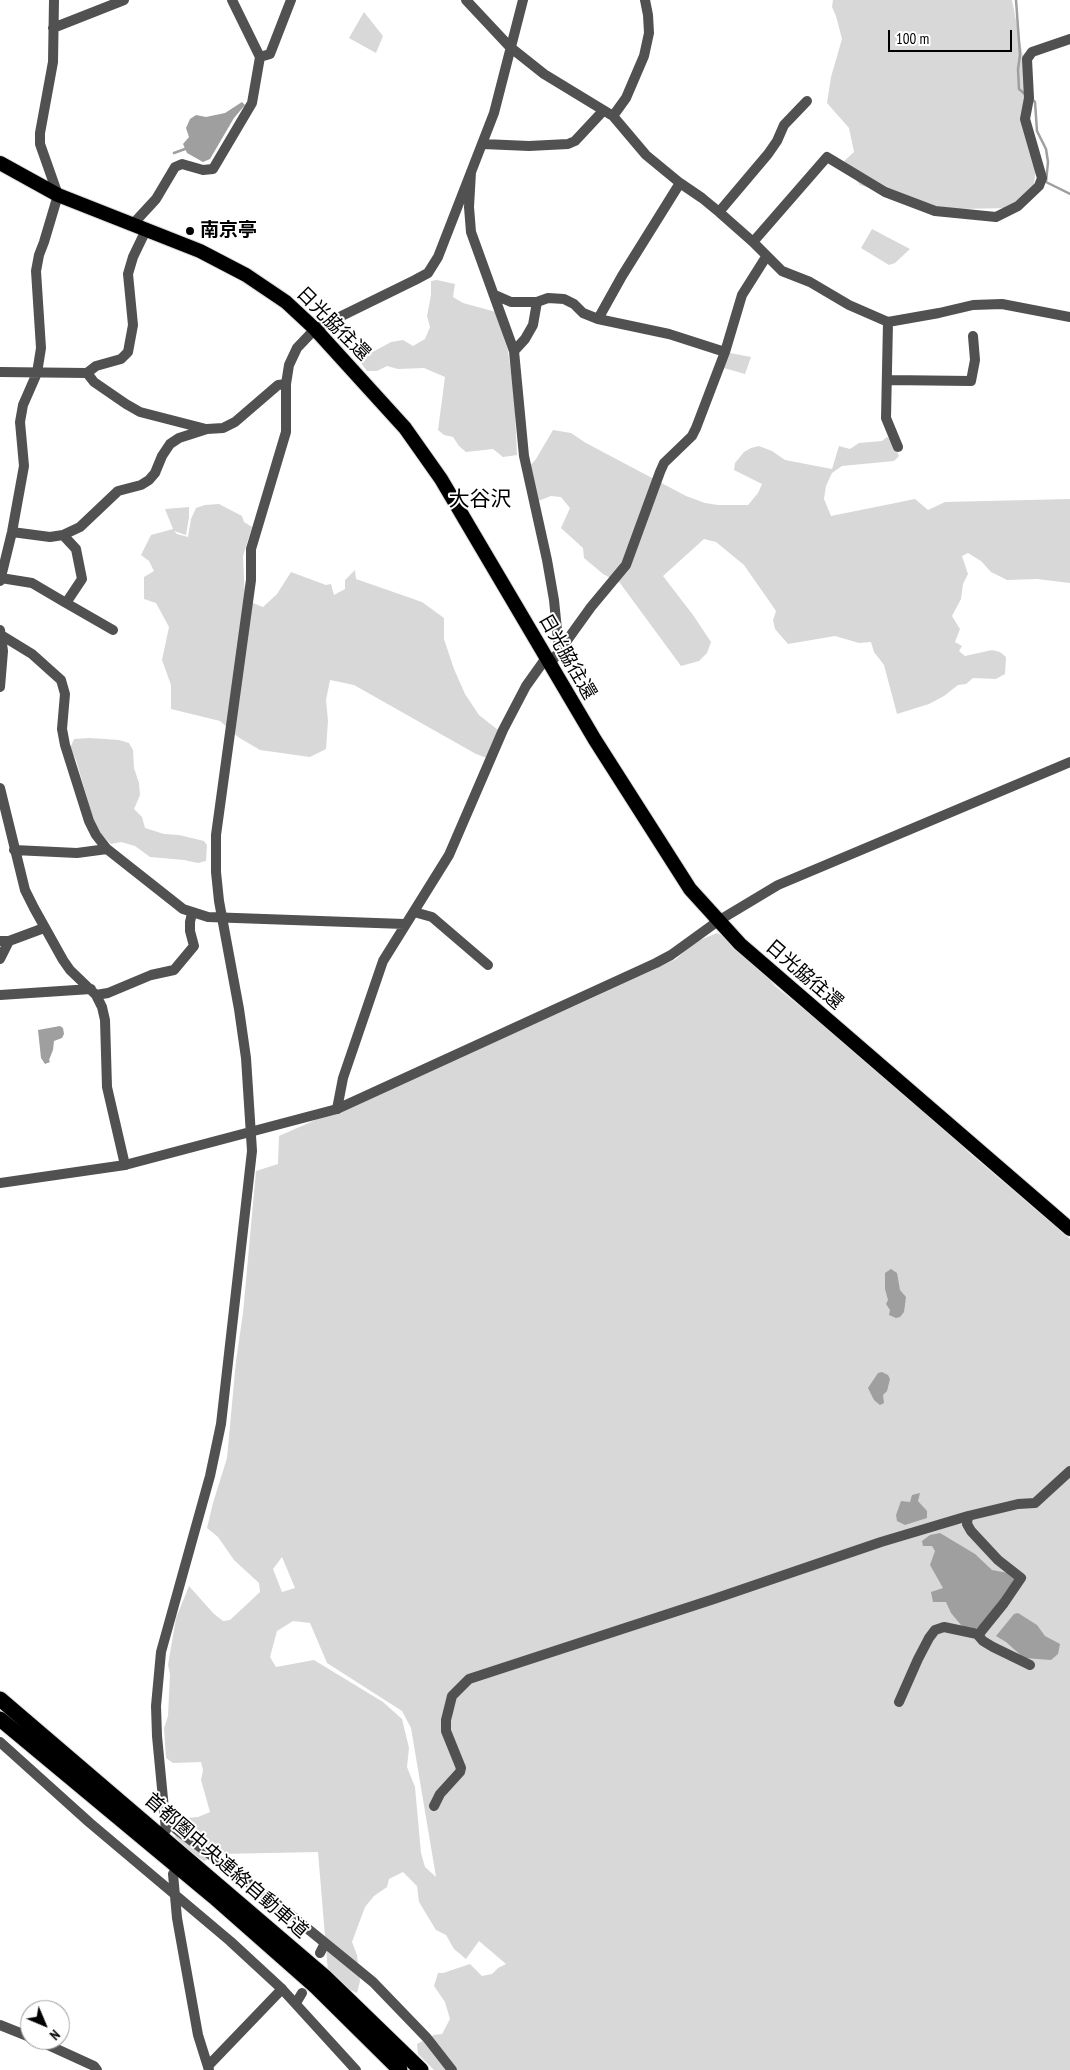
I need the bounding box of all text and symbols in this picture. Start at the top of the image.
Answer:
scale bar [890,20,1014,52]
text: 100 m [896,29,929,48]
place label: 南京亭 [200,220,257,242]
marker: 南京亭 [184,225,196,237]
street label: 日光脇往還 [291,282,375,366]
district label: 大谷沢 [449,487,511,513]
street label: 日光脇往還 [533,610,601,704]
street label: 日光脇往還 [761,935,847,1015]
street label: 首都圏中央連絡自動車道 [140,1789,312,1943]
north arrow [20,2000,70,2050]
text: N [46,2026,64,2044]

